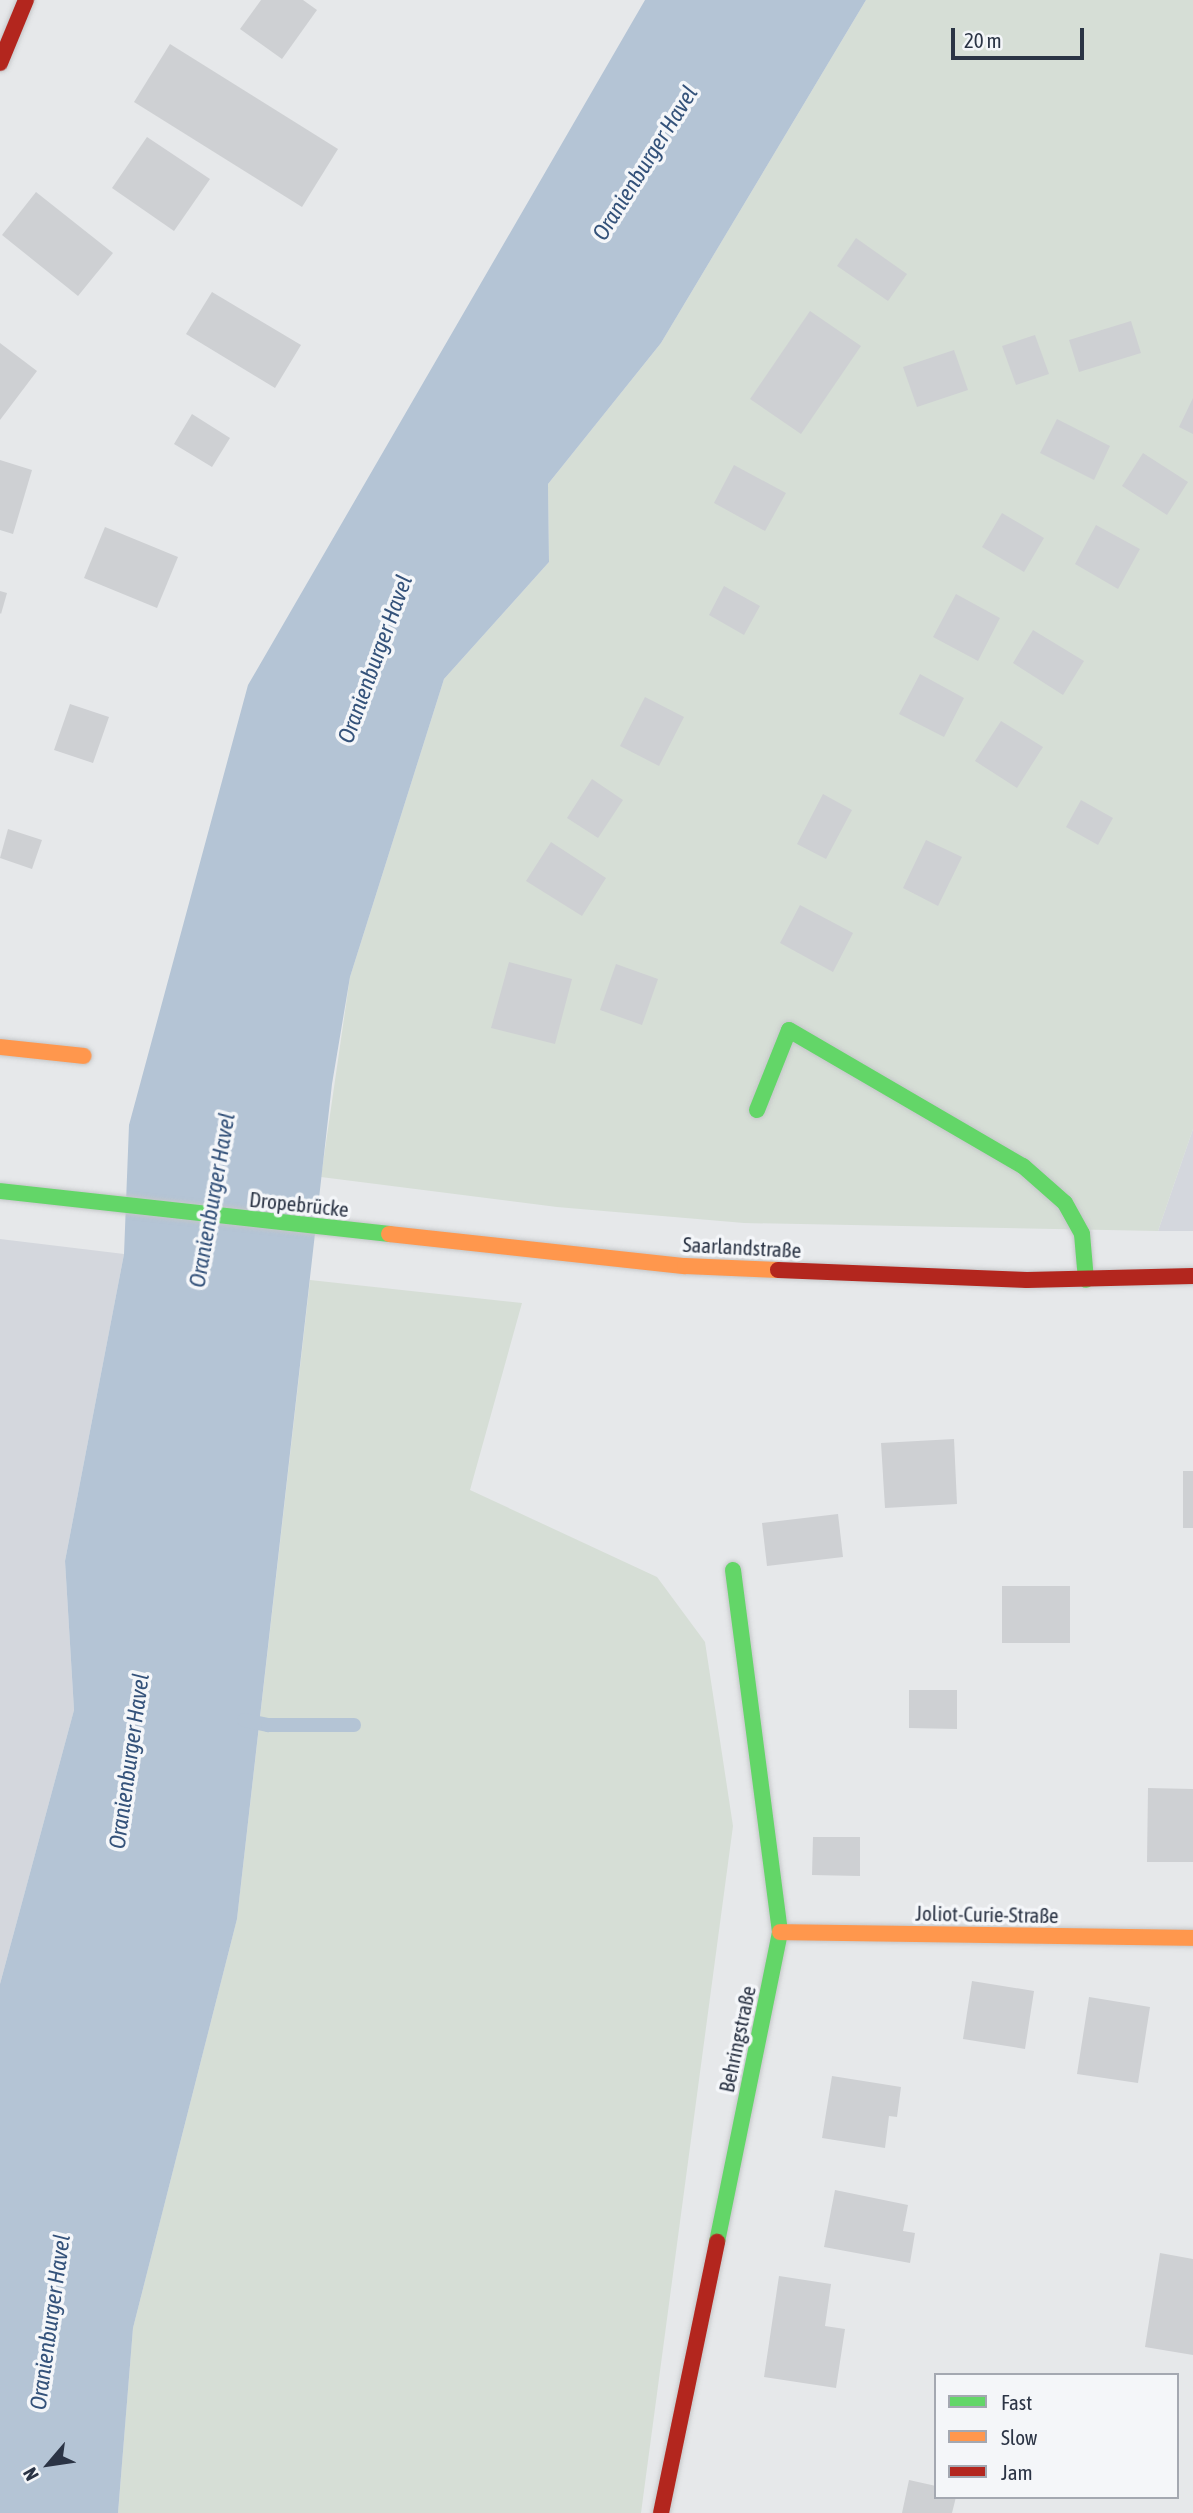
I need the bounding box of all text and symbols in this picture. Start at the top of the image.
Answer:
scale bar [955,14,1088,58]
text: 20 m [964,28,1002,52]
water label: Oranienburger Havel [586,81,704,245]
water label: Oranienburger Havel [332,571,418,747]
water label: Oranienburger Havel [183,1110,241,1290]
street label: Dropebrücke [248,1186,350,1222]
street label: Saarlandstraße [682,1231,802,1263]
water label: Oranienburger Havel [103,1671,155,1851]
street label: Joliot-Curie-Straße [915,1900,1059,1928]
street label: Behringstraße [713,1983,761,2095]
water label: Oranienburger Havel [24,2232,76,2412]
legend [934,2373,1179,2499]
text: Fast [1001,2390,1032,2414]
text: Slow [1001,2425,1037,2449]
north arrow [14,2429,84,2499]
text: Jam [1001,2460,1033,2484]
text: N [18,2464,43,2484]

